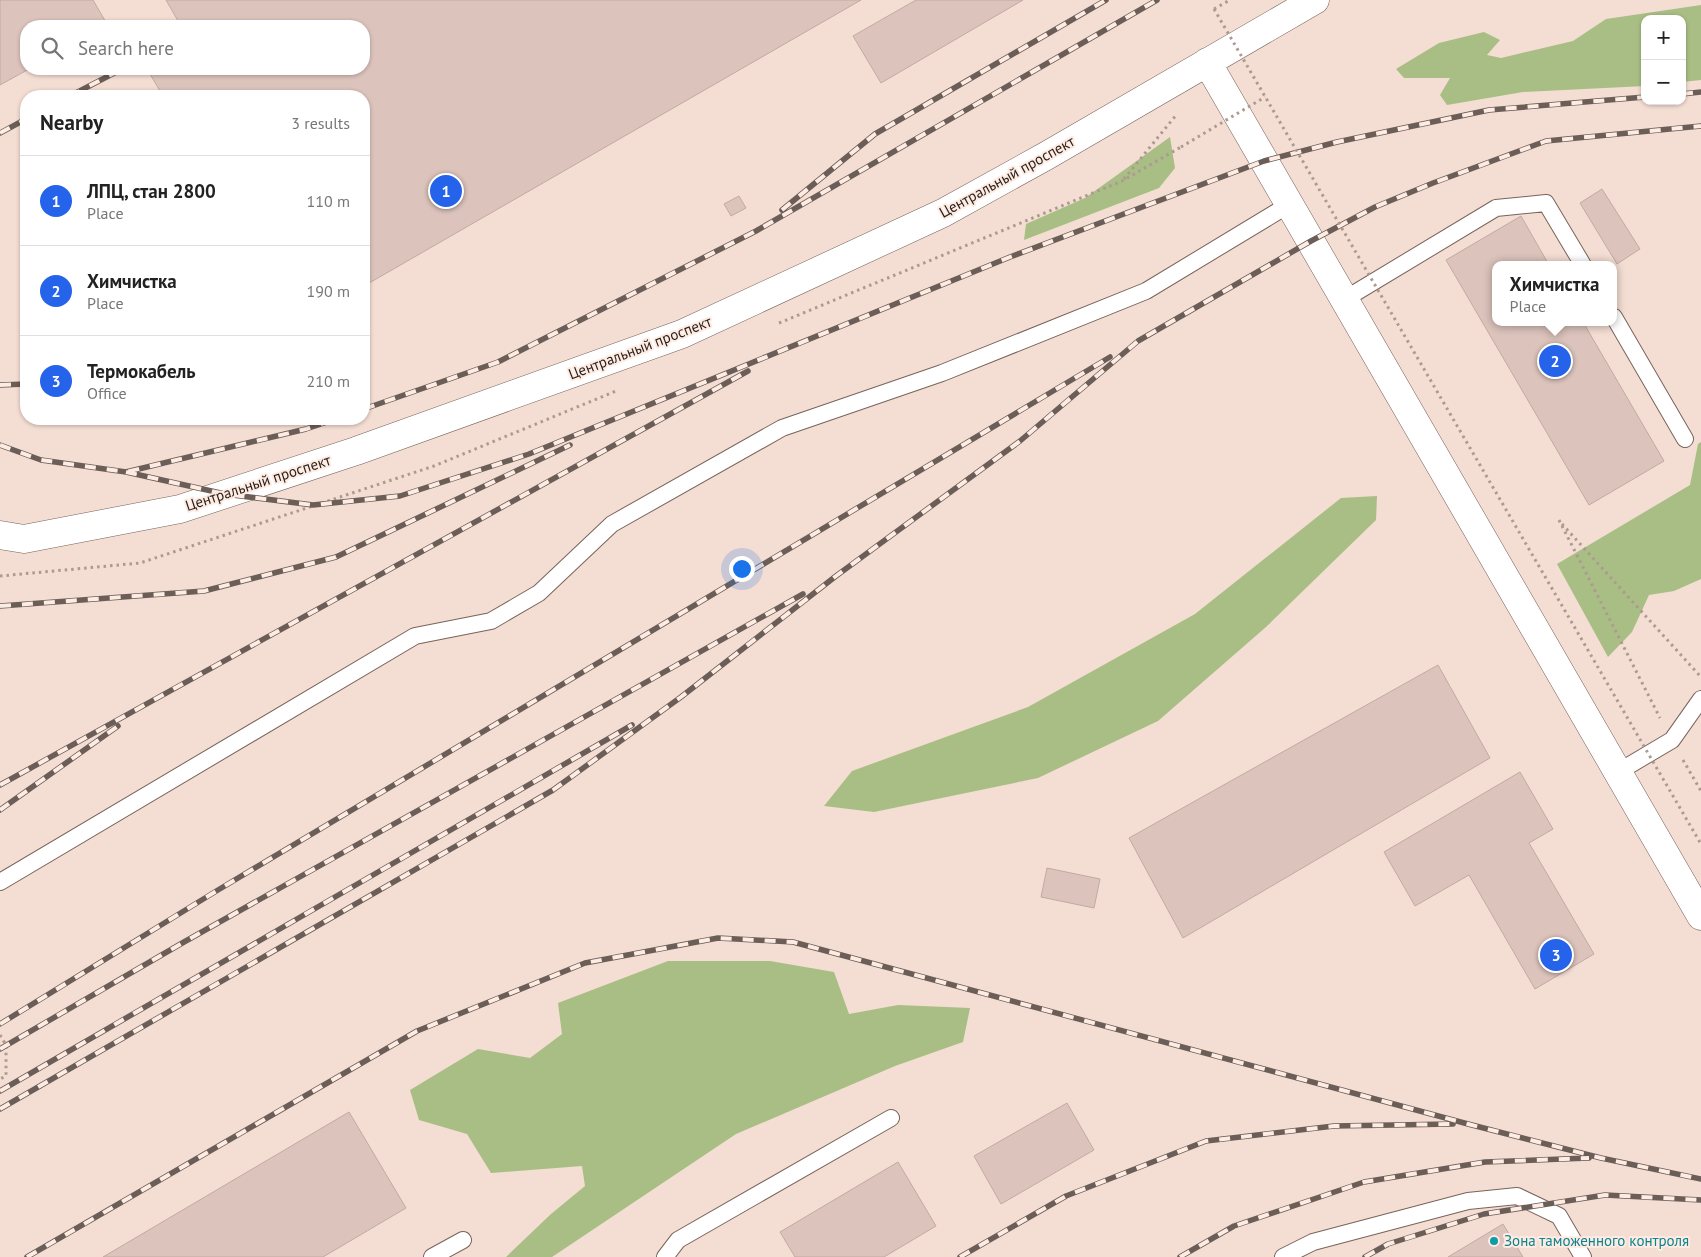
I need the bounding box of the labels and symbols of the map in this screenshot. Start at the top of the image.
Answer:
street label: Центральный проспект [936,131,1078,222]
pin: 1 [430,172,462,210]
street label: Центральный проспект [566,311,714,384]
pin: 2 [1539,342,1571,380]
street label: Центральный проспект [183,450,333,515]
your location [729,556,755,582]
pin: 3 [1540,936,1572,974]
place label: Зона таможенного контроля [1504,1231,1689,1250]
marker: Зона таможенного контроля [1488,1235,1500,1247]

